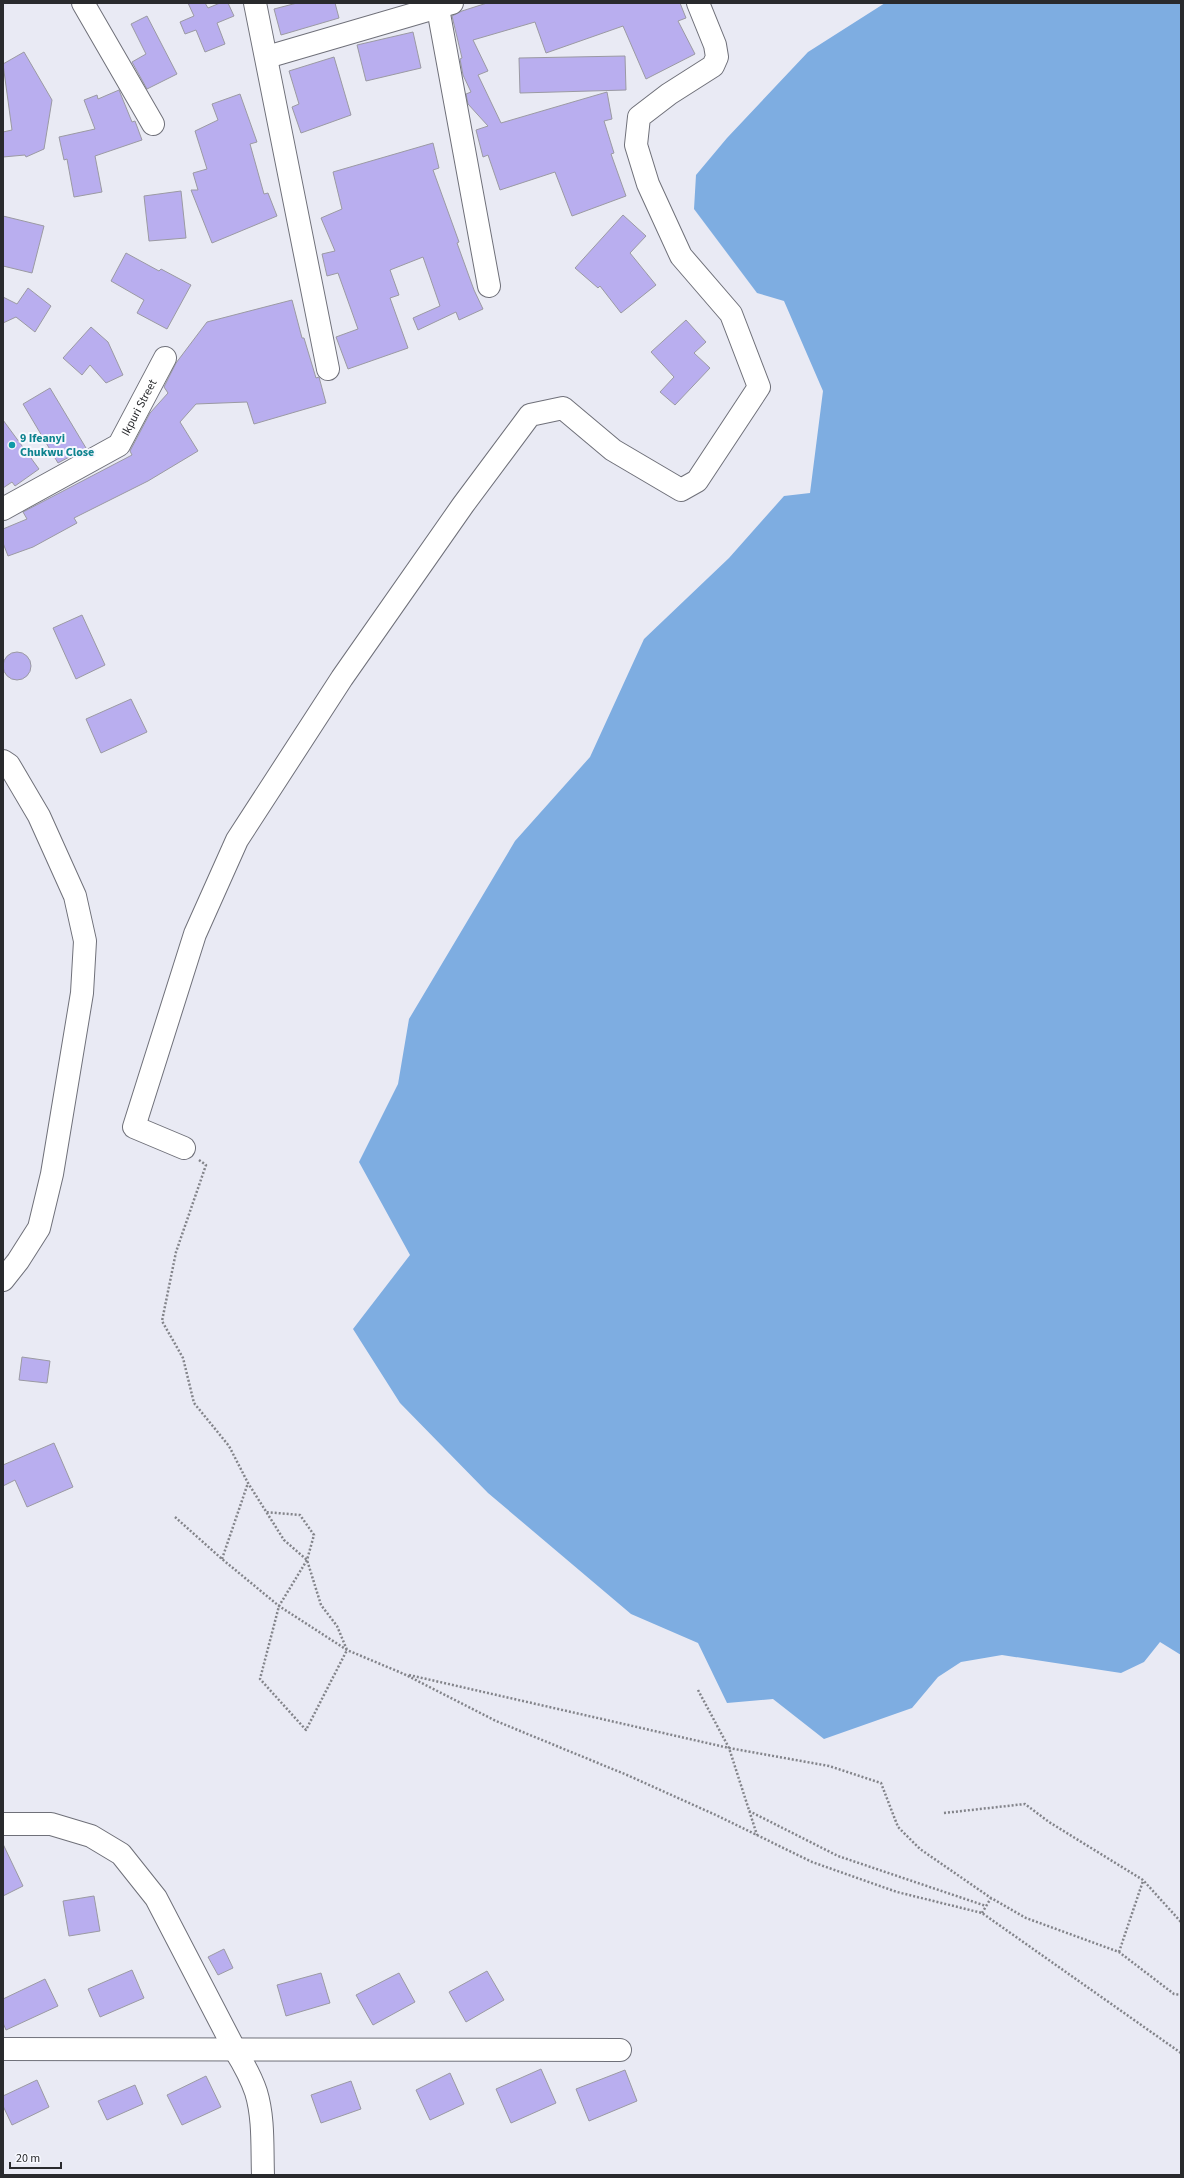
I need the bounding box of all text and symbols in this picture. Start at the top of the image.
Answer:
street label: Ikpuri Street [117,376,161,439]
place label: 9 Ifeanyi Chukwu Close [20,430,94,461]
marker: 9 Ifeanyi Chukwu Close [7,440,17,450]
scale bar [10,2144,61,2170]
text: 20 m [16,2150,40,2167]

